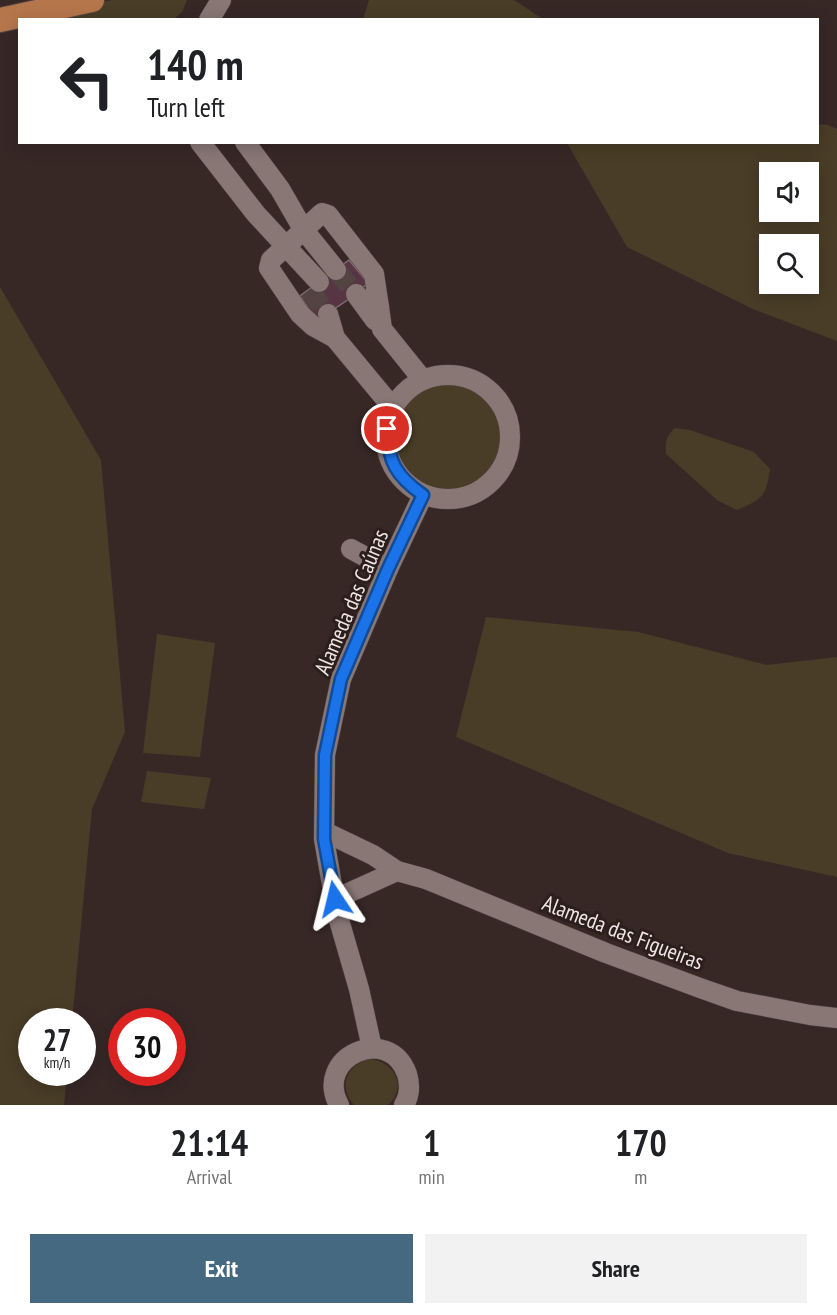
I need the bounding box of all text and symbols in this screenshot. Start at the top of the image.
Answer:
text: 140 m [147,37,244,92]
icon: left [48,42,126,120]
text: Turn left [147,90,225,124]
map controls [759,162,819,294]
button: sound [759,162,819,222]
button: search [759,234,819,294]
pin [361,403,412,454]
icon: arrive [370,412,403,445]
street label: Alameda das Caúnas [308,525,394,679]
position arrow [303,867,367,931]
street label: Alameda das Figueiras [539,888,707,976]
speed limit sign: 30 [108,1008,186,1086]
text: 27 [43,1020,71,1059]
text: km/h [44,1053,70,1072]
text: 21:14 [170,1119,248,1166]
text: 1 [423,1119,440,1166]
text: 170 [615,1119,667,1166]
text: Arrival [187,1164,232,1190]
text: min [419,1164,445,1190]
text: m [634,1164,647,1190]
button: Exit [30,1234,413,1303]
button: Share [425,1234,807,1303]

